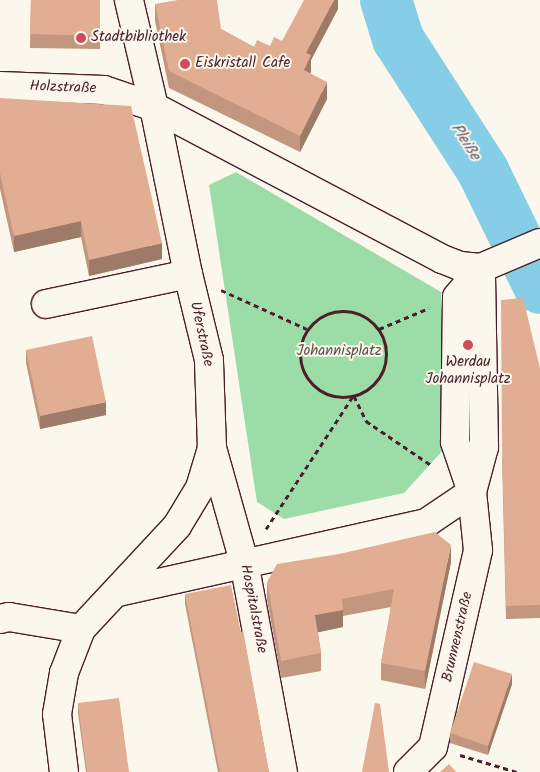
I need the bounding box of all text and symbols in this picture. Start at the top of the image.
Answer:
place label: Stadtbibliothek [91,29,186,47]
marker: Stadtbibliothek [75,32,87,44]
place label: Eiskristall Cafe [195,55,290,73]
marker: Eiskristall Cafe [179,58,191,70]
street label: Holzstraße [29,78,97,98]
water label: Pleiße [446,120,484,164]
street label: Uferstraße [185,300,217,368]
marker: Werdau Johannisplatz [462,339,474,351]
park label: Johannisplatz [296,343,382,361]
place label: Werdau Johannisplatz [425,353,511,388]
street label: Hospitalstraße [236,563,270,655]
street label: Brunnenstraße [439,590,477,684]

